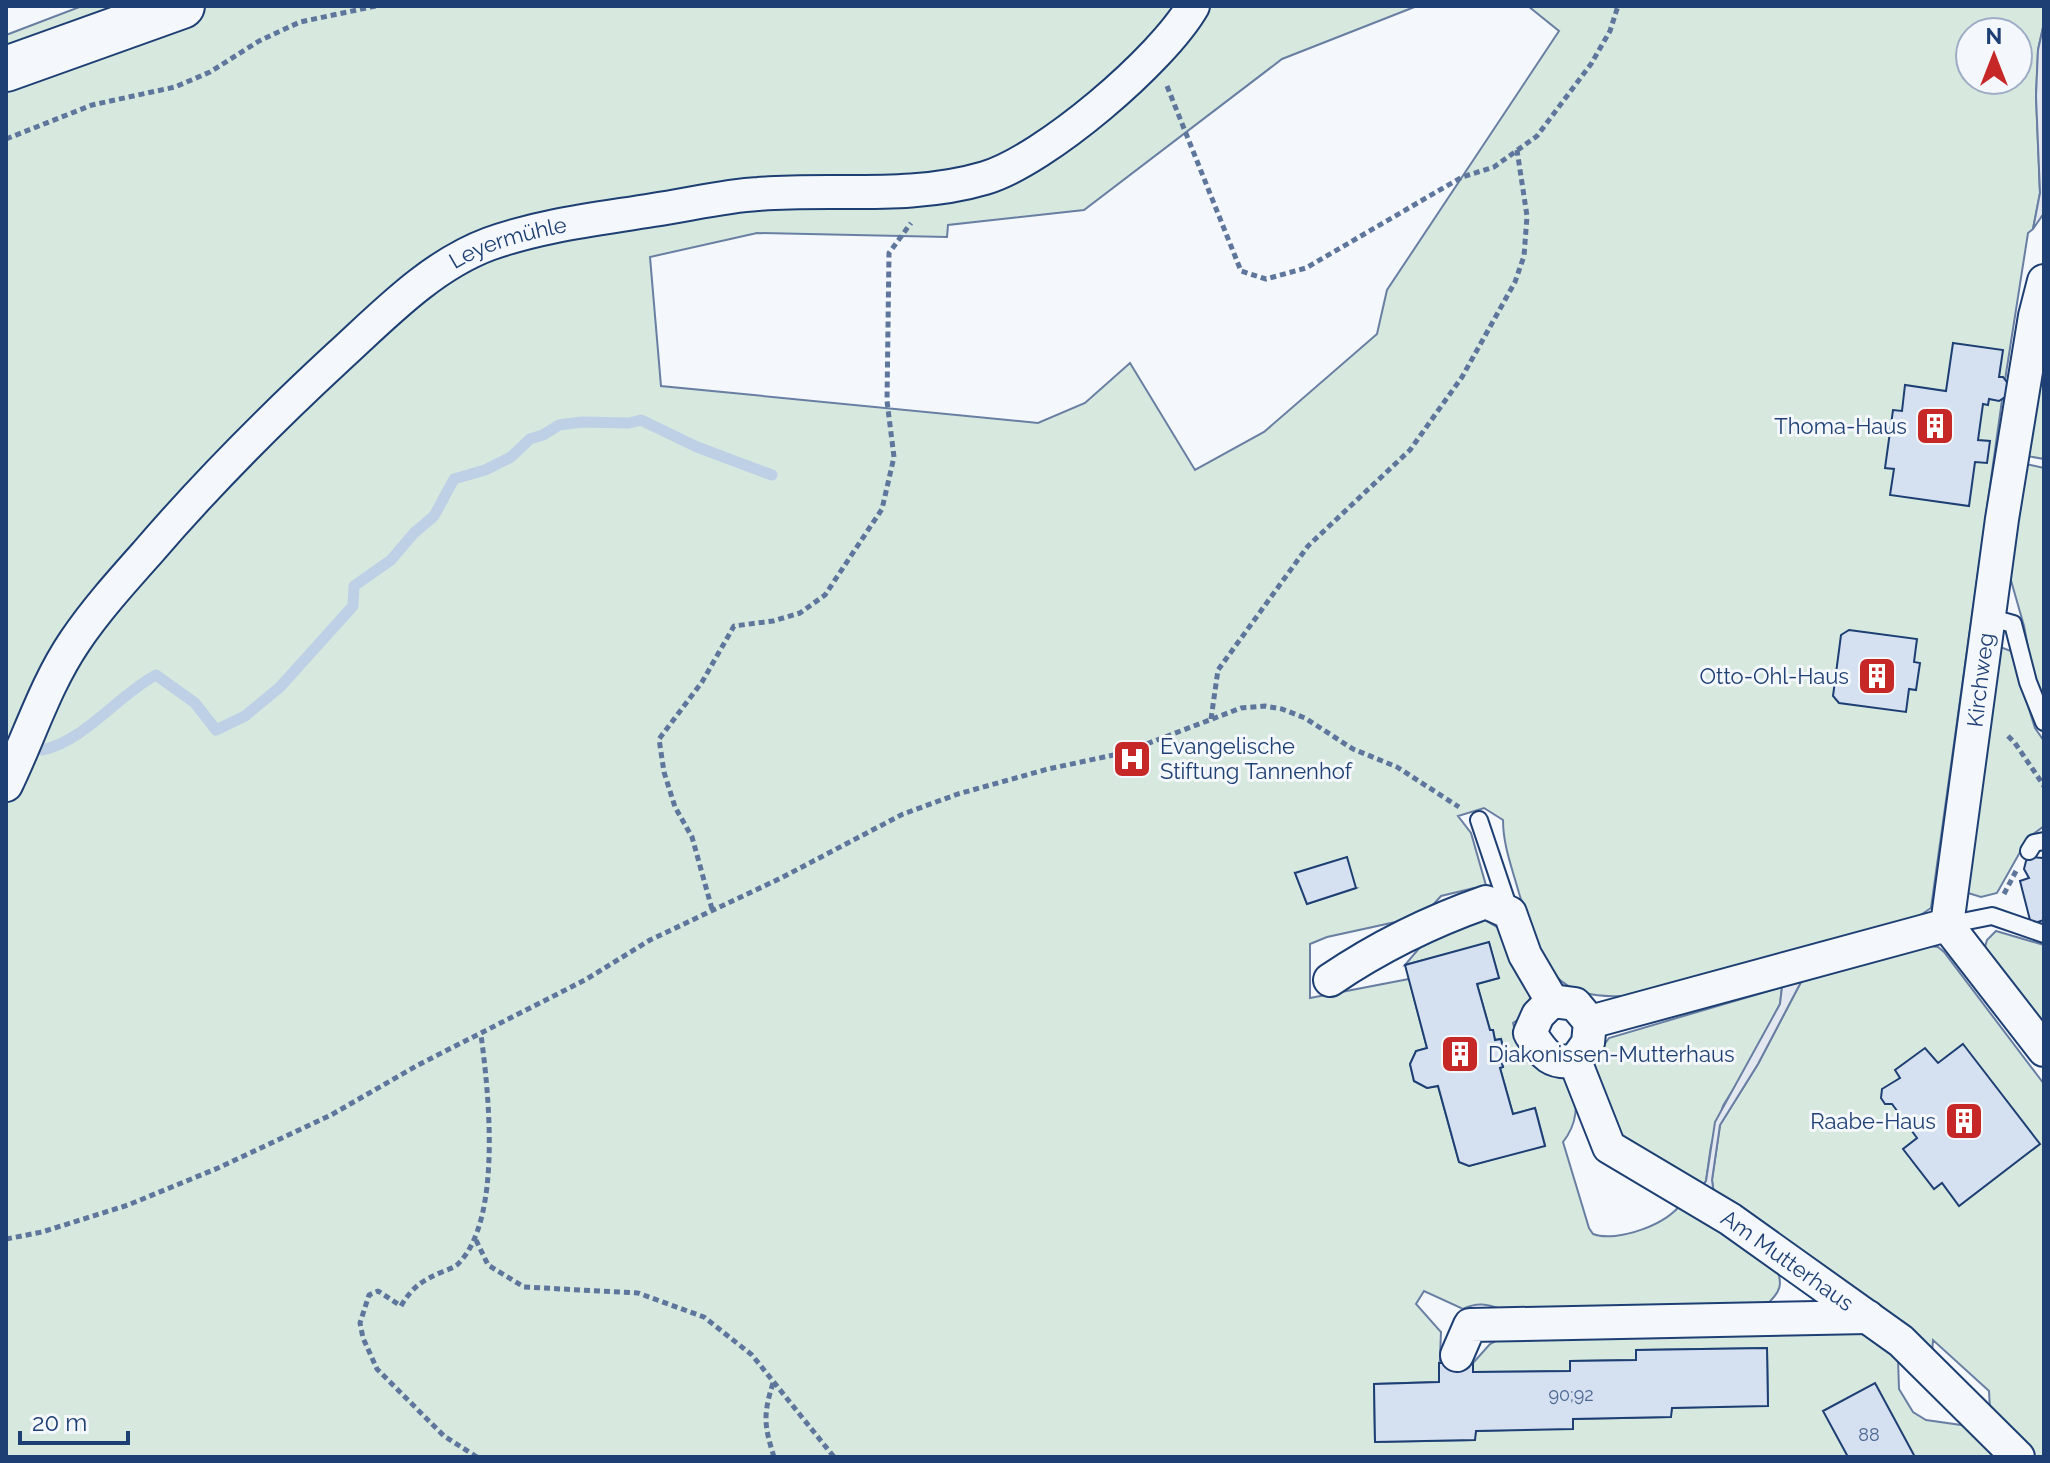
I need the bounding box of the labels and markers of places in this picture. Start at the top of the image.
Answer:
building icon: Thoma-Haus [1914,405,1956,447]
place label: Thoma-Haus [1774,413,1907,439]
building icon: Otto-Ohl-Haus [1856,655,1898,697]
place label: Otto-Ohl-Haus [1700,663,1849,689]
place label: Evangelische Stiftung Tannenhof [1160,733,1353,784]
hospital icon: Evangelische Stiftung Tannenhof [1111,738,1153,780]
building icon: Diakonissen-Mutterhaus [1439,1033,1481,1075]
place label: Diakonissen-Mutterhaus [1488,1041,1735,1067]
building icon: Raabe-Haus [1943,1100,1985,1142]
place label: Raabe-Haus [1810,1108,1936,1134]

